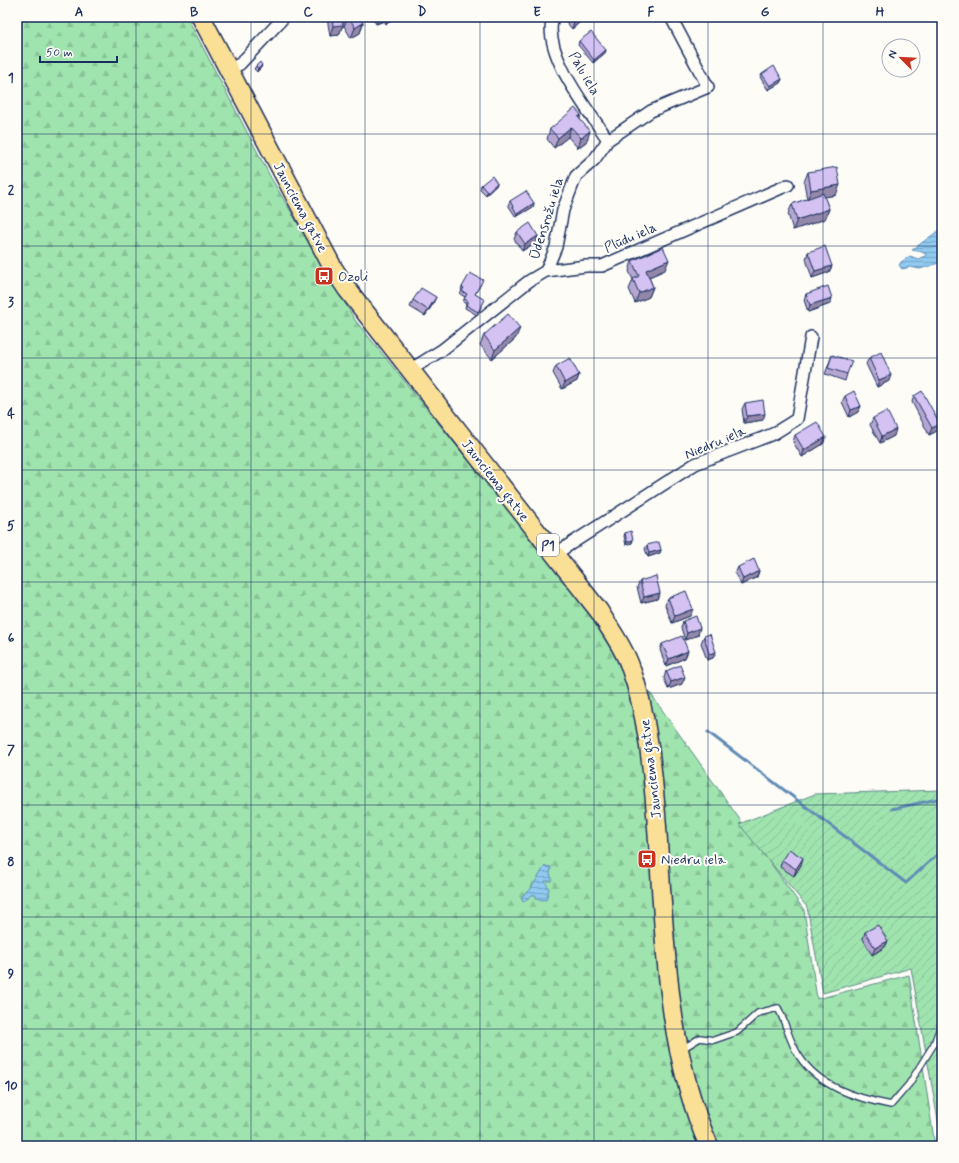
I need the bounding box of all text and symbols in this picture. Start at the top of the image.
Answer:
text: A [75,4,83,21]
text: B [190,4,199,21]
text: C [303,4,313,21]
text: D [418,4,427,21]
text: E [533,4,541,21]
text: F [648,4,655,21]
text: G [761,4,770,21]
text: H [876,4,885,21]
scale bar [40,38,117,64]
north arrow [881,38,921,78]
text: 50 m [46,45,73,61]
street label: Palu iela [564,48,604,99]
text: N [885,48,901,61]
text: 1 [8,70,14,87]
street label: Jaunciema gatve [267,159,332,257]
street label: Ūdensrožu iela [526,175,568,261]
text: 2 [8,182,15,199]
street label: Plūdu iela [602,218,659,257]
bus stop icon: Ozoli [313,265,335,287]
place label: Ozoli [338,268,368,286]
text: 3 [8,294,14,311]
text: 4 [7,406,15,423]
street label: Niedru iela [682,422,749,464]
street label: Jaunciema gatve [456,436,533,527]
text: 5 [7,518,15,535]
road number: P1 [537,534,559,556]
text: 6 [8,630,15,647]
street label: Jaunciema gatve [636,718,668,820]
text: 7 [7,742,15,759]
bus stop icon: Niedru iela [636,848,658,870]
place label: Niedru iela [661,851,727,869]
text: 8 [7,854,15,871]
text: 9 [8,966,15,983]
text: 10 [4,1078,18,1095]

